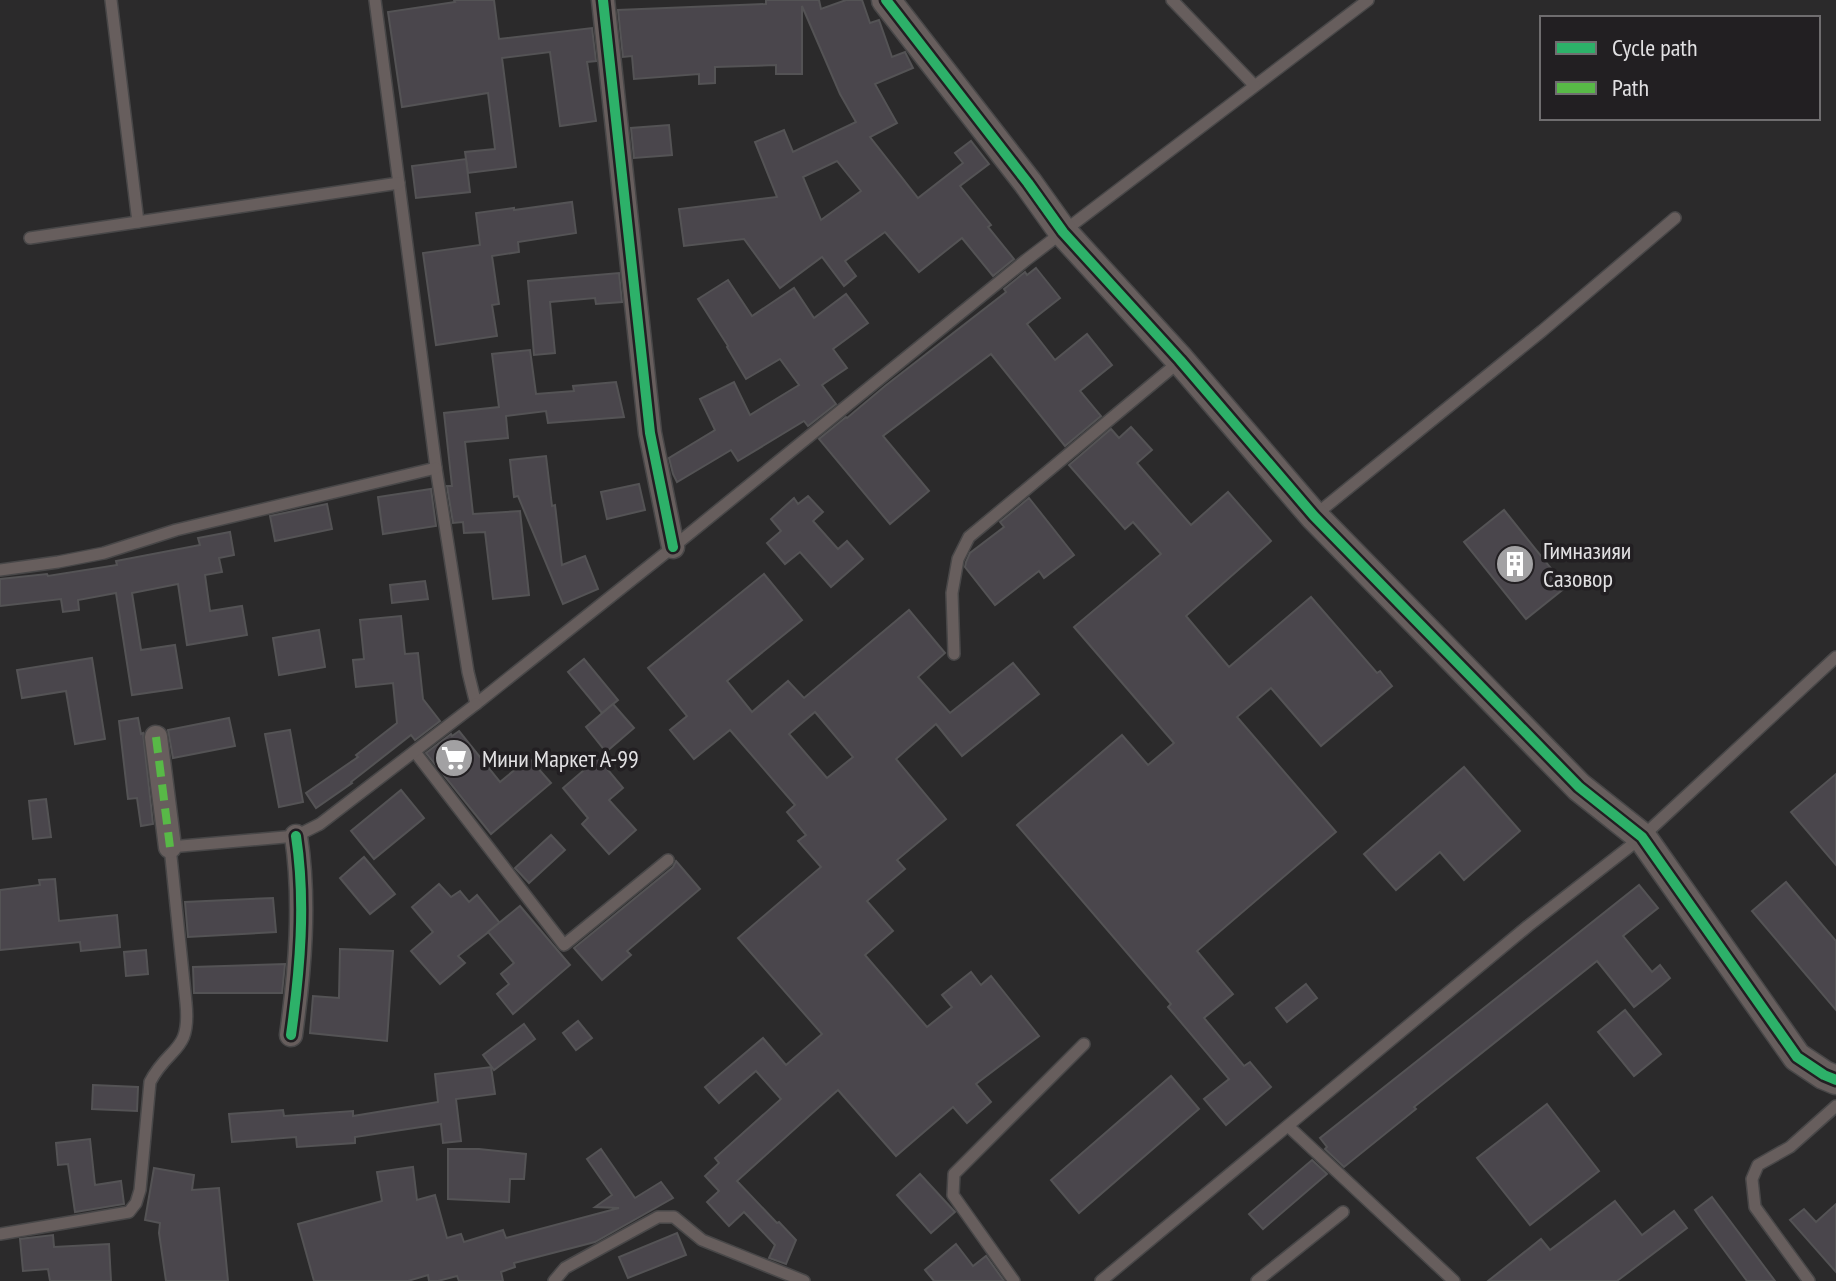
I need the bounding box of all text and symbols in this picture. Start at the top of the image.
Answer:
legend [1540,16,1820,120]
text: Cycle path [1612,32,1698,63]
text: Path [1612,72,1649,103]
place label: Гимназияи Сазовор [1543,535,1631,594]
building icon: Гимназияи Сазовор [1494,543,1536,585]
supermarket icon: Мини Маркет А-99 [433,737,475,779]
place label: Мини Маркет А-99 [482,743,639,774]

